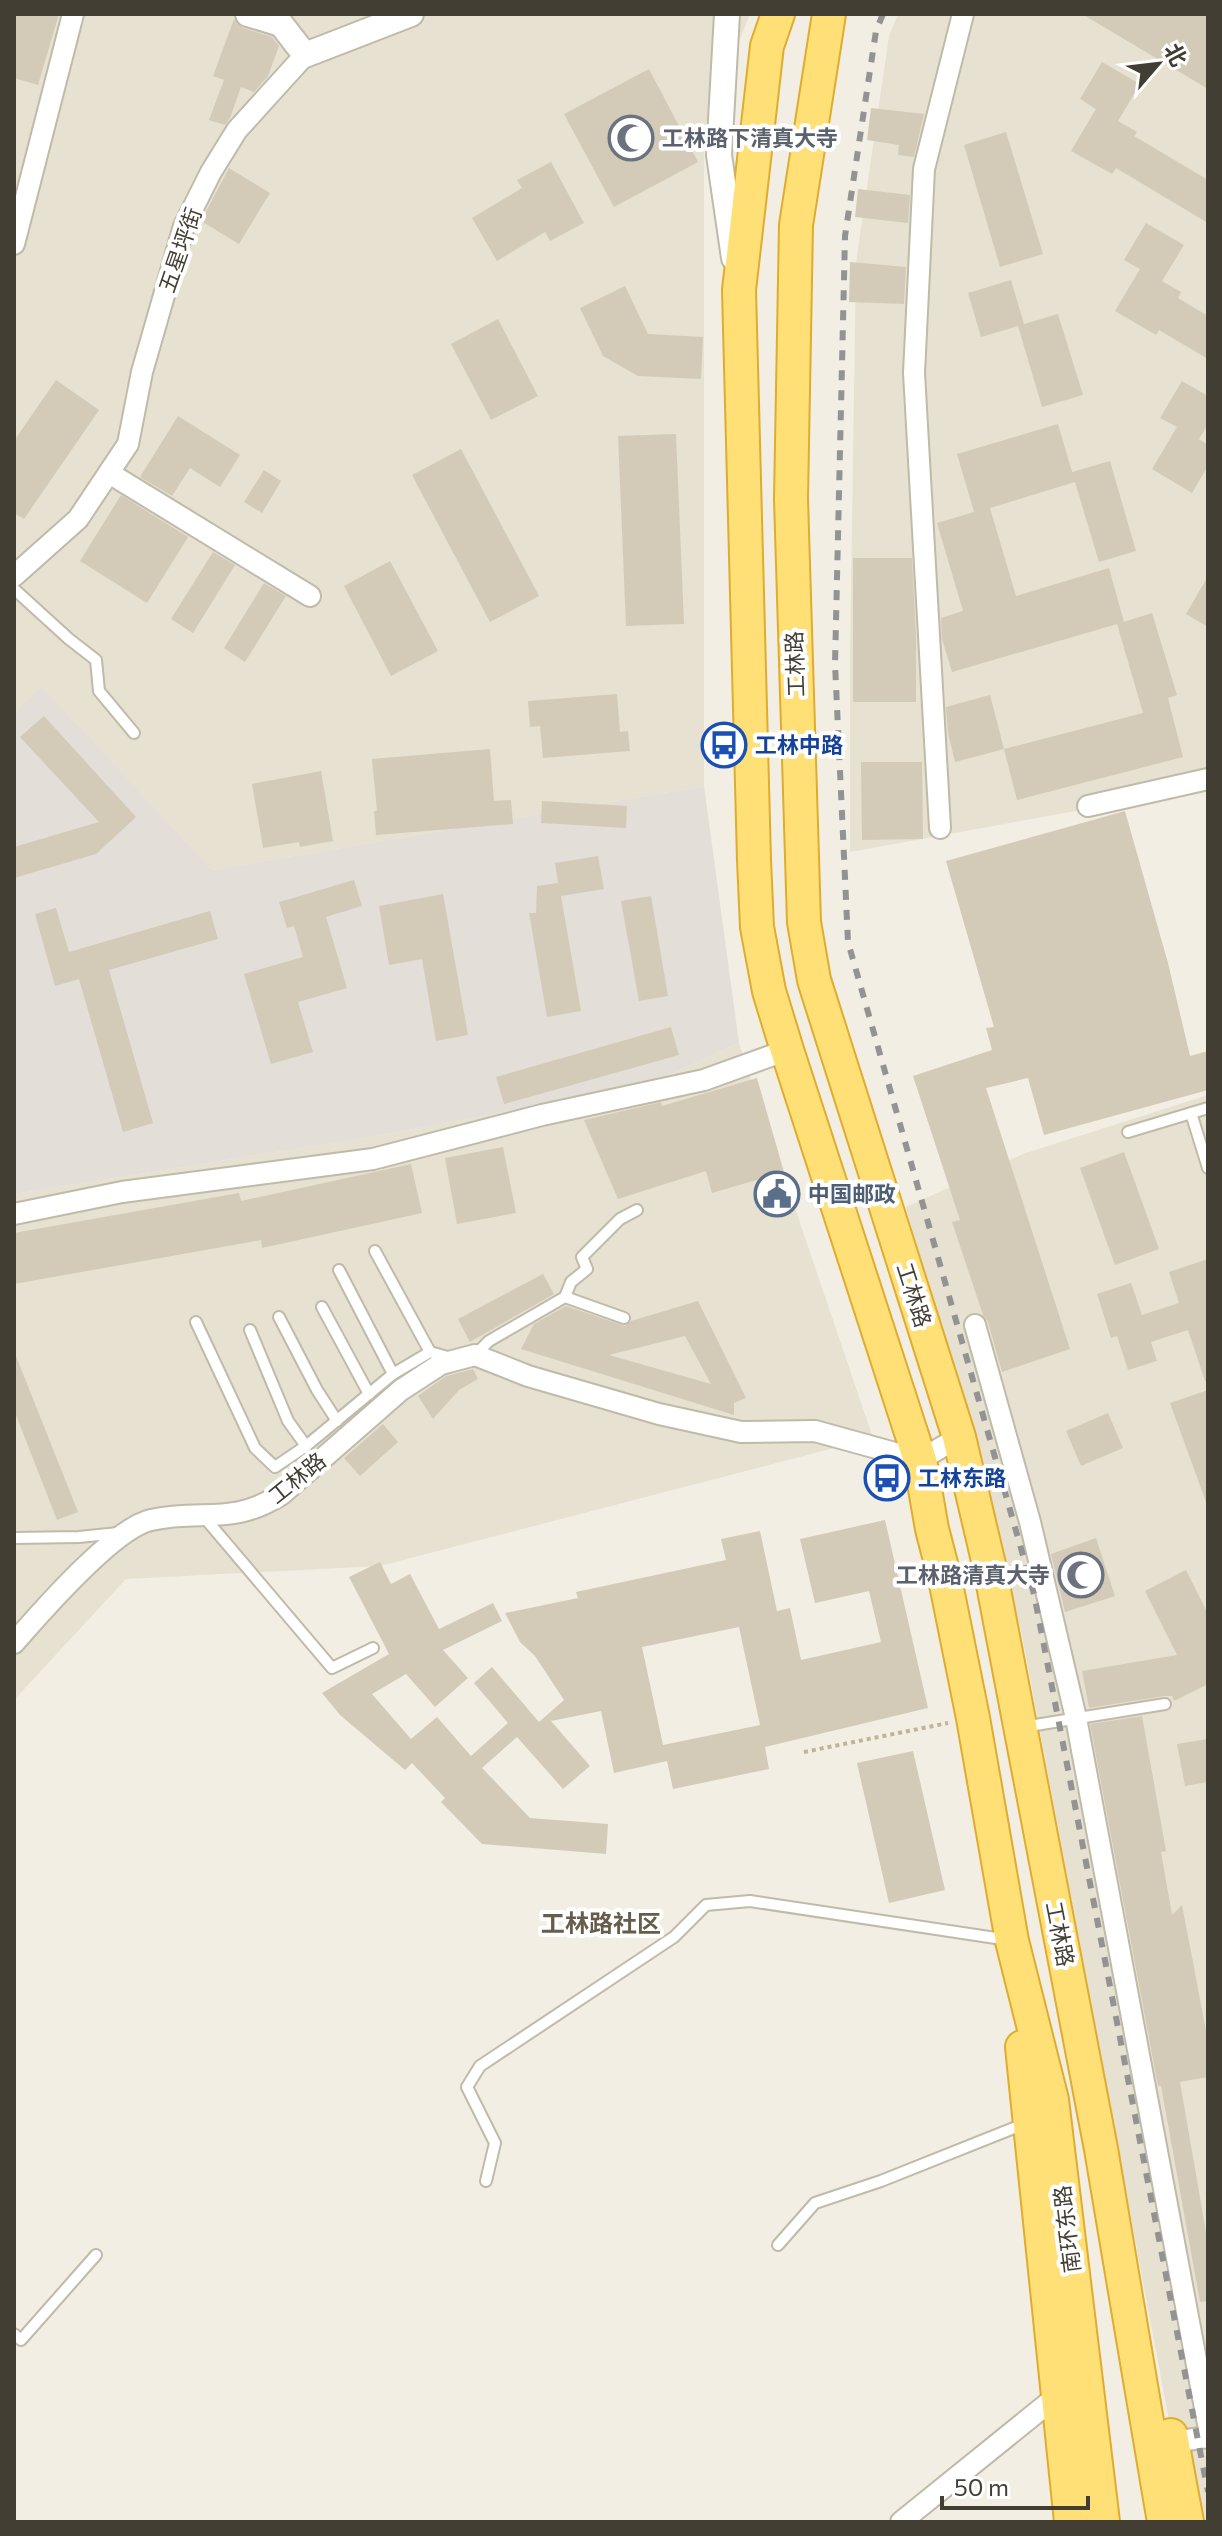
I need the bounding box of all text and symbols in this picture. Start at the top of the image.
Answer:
north arrow [1118,24,1198,104]
text: 北 [1159,38,1193,70]
mosque icon: 工林路下清真大寺 [607,114,655,162]
place label: 工林路下清真大寺 [662,124,838,151]
street label: 五星坪街 [152,204,207,296]
street label: 工林路 [780,631,809,697]
bus stop icon: 工林中路 [700,721,748,769]
place label: 工林中路 [755,731,843,758]
public building icon: 中国邮政 [753,1170,801,1218]
place label: 中国邮政 [808,1180,896,1207]
street label: 工林路 [891,1259,938,1330]
street label: 工林路 [263,1446,331,1509]
bus stop icon: 工林东路 [863,1454,911,1502]
place label: 工林东路 [918,1464,1006,1491]
mosque icon: 工林路清真大寺 [1057,1551,1105,1599]
place label: 工林路清真大寺 [896,1561,1050,1588]
street label: 工林路 [1041,1899,1080,1969]
district label: 工林路社区 [541,1908,661,1937]
street label: 南环东路 [1048,2184,1085,2274]
scale bar [942,2460,1088,2510]
text: 50 m [954,2472,1009,2501]

